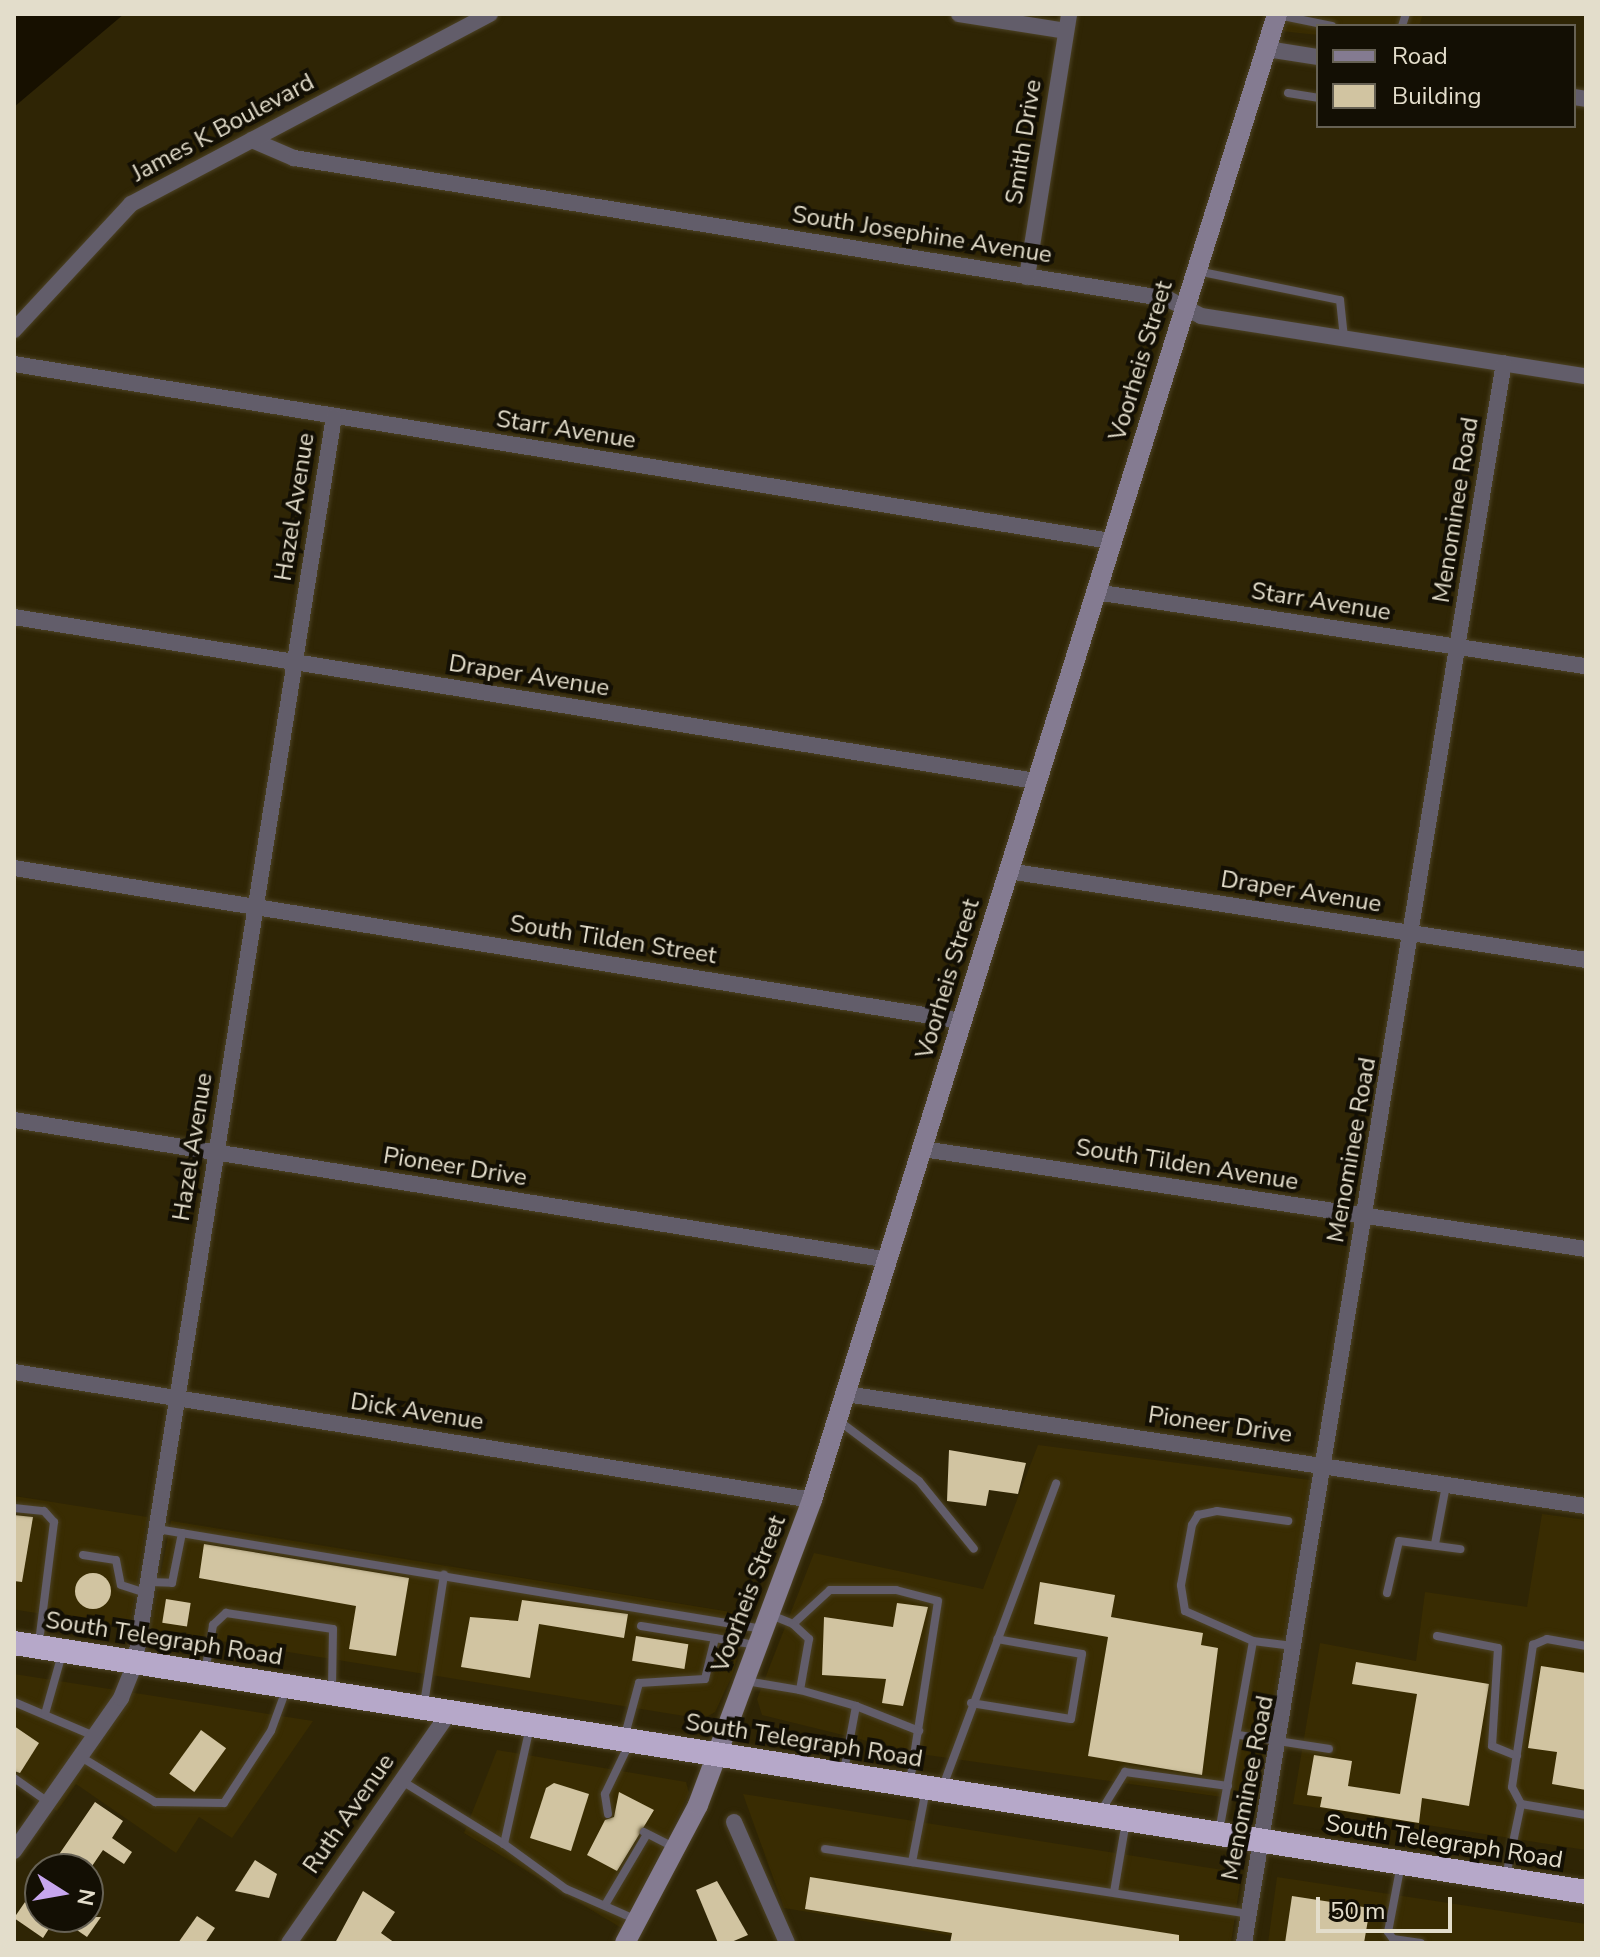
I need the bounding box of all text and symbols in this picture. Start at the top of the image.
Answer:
legend [1316,24,1576,128]
text: Road [1392,40,1448,72]
street label: James K Boulevard [127,68,319,188]
street label: Smith Drive [1000,78,1048,206]
text: Building [1392,80,1482,112]
street label: South Josephine Avenue [790,200,1054,270]
street label: Voorheis Street [1103,278,1179,444]
street label: Starr Avenue [494,405,638,455]
street label: Menominee Road [1427,415,1485,605]
street label: Hazel Avenue [269,431,321,583]
street label: Starr Avenue [1249,577,1393,627]
street label: Draper Avenue [447,649,611,703]
street label: Draper Avenue [1219,865,1383,919]
street label: Voorheis Street [910,896,986,1062]
street label: South Tilden Street [508,909,718,971]
street label: Menominee Road [1322,1055,1382,1245]
street label: Hazel Avenue [167,1071,219,1223]
street label: South Tilden Avenue [1074,1133,1300,1197]
street label: Pioneer Drive [381,1141,529,1193]
street label: Dick Avenue [348,1387,486,1437]
street label: Pioneer Drive [1146,1401,1294,1449]
street label: Voorheis Street [706,1512,792,1676]
street label: South Telegraph Road [43,1606,285,1672]
street label: Menominee Road [1216,1693,1280,1883]
street label: South Telegraph Road [683,1708,925,1774]
street label: Ruth Avenue [297,1749,401,1879]
street label: South Telegraph Road [1323,1809,1565,1875]
north arrow [24,1853,104,1933]
scale bar [1320,1881,1456,1931]
text: N [69,1886,102,1908]
text: 50 m [1330,1895,1386,1927]

